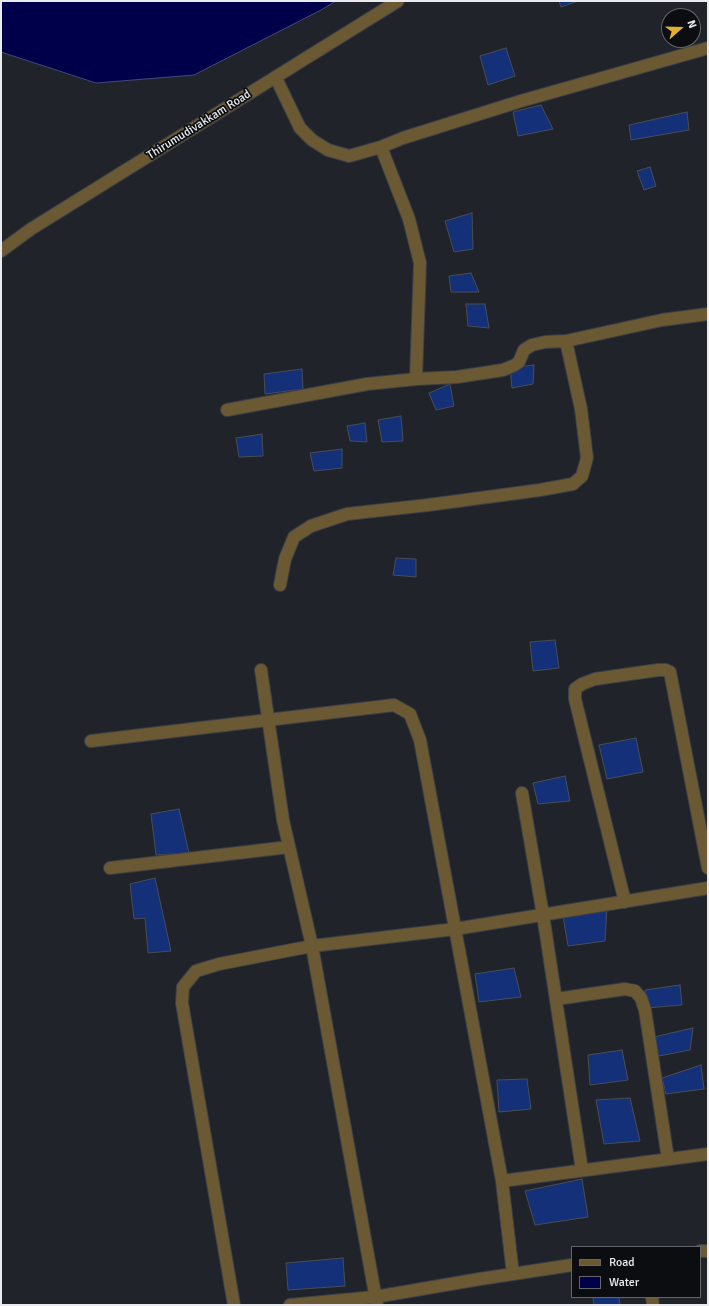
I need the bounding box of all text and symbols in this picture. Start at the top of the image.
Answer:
north arrow [661,8,701,48]
text: N [684,18,699,30]
street label: Thirumudivakkam Road [144,87,254,163]
legend [571,1246,701,1298]
text: Road [609,1255,635,1270]
text: Water [609,1275,639,1290]

